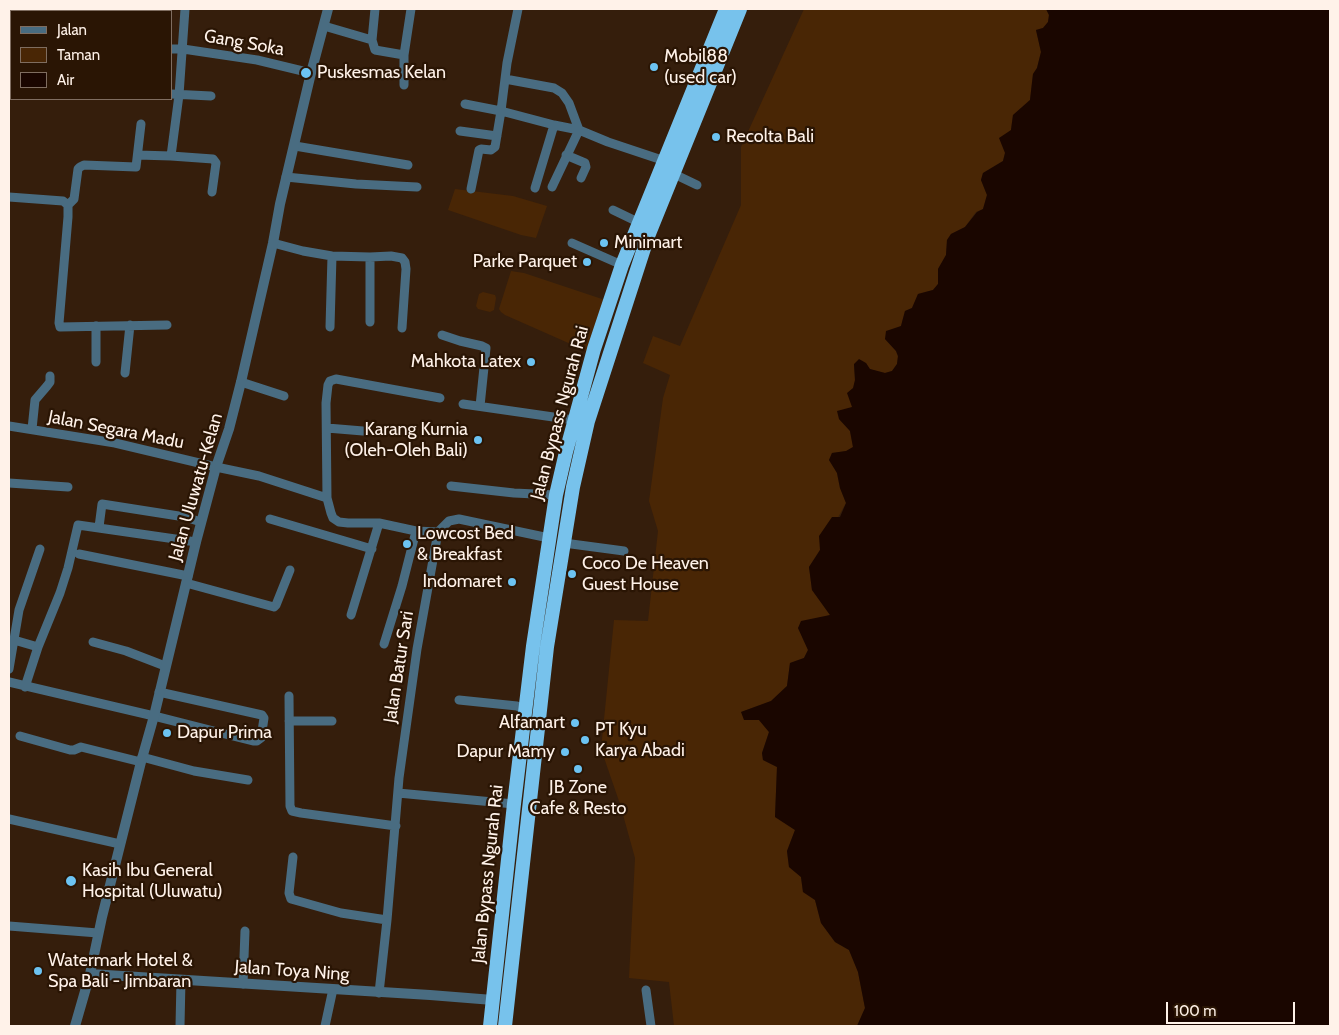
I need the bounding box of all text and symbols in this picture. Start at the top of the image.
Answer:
legend [10,10,172,100]
text: Jalan [57,21,87,39]
street label: Gang Soka [202,25,286,61]
text: Taman [57,46,100,64]
place label: Mobil88 (used car) [664,46,737,88]
marker: Mobil88 (used car) [648,61,660,73]
place label: Puskesmas Kelan [317,62,446,84]
marker: Puskesmas Kelan [299,66,313,80]
text: Air [57,71,74,89]
place label: Recolta Bali [726,126,814,148]
marker: Recolta Bali [710,131,722,143]
place label: Minimart [614,232,682,254]
marker: Minimart [598,237,610,249]
place label: Parke Parquet [473,251,577,273]
marker: Parke Parquet [581,256,593,268]
street label: Jalan Bypass Ngurah Rai [526,324,594,502]
place label: Mahkota Latex [411,351,521,373]
marker: Mahkota Latex [525,356,537,368]
street label: Jalan Segara Madu [46,406,186,454]
street label: Jalan Uluwatu-Kelan [165,411,227,563]
place label: Karang Kurnia (Oleh-Oleh Bali) [344,419,468,462]
marker: Karang Kurnia (Oleh-Oleh Bali) [472,434,484,446]
place label: Lowcost Bed & Breakfast [417,523,514,566]
marker: Lowcost Bed & Breakfast [401,538,413,550]
place label: Coco De Heaven Guest House [582,553,709,596]
marker: Coco De Heaven Guest House [566,568,578,580]
place label: Indomaret [422,571,502,593]
marker: Indomaret [506,576,518,588]
street label: Jalan Batur Sari [379,609,419,725]
place label: Alfamart [499,712,565,734]
marker: Alfamart [569,717,581,729]
place label: PT Kyu Karya Abadi [595,719,685,762]
place label: Dapur Prima [177,722,272,744]
marker: Dapur Prima [161,727,173,739]
marker: PT Kyu Karya Abadi [579,734,591,746]
place label: Dapur Mamy [456,741,555,763]
marker: Dapur Mamy [559,746,571,758]
marker: JB Zone Cafe & Resto [572,763,584,775]
place label: JB Zone Cafe & Resto [530,777,626,820]
street label: Jalan Bypass Ngurah Rai [468,784,508,964]
place label: Kasih Ibu General Hospital (Uluwatu) [82,860,223,902]
marker: Kasih Ibu General Hospital (Uluwatu) [64,874,78,888]
place label: Watermark Hotel & Spa Bali - Jimbaran [48,950,193,992]
street label: Jalan Toya Ning [234,956,350,986]
marker: Watermark Hotel & Spa Bali - Jimbaran [32,965,44,977]
scale bar [1169,992,1298,1024]
text: 100 m [1174,1002,1216,1020]

